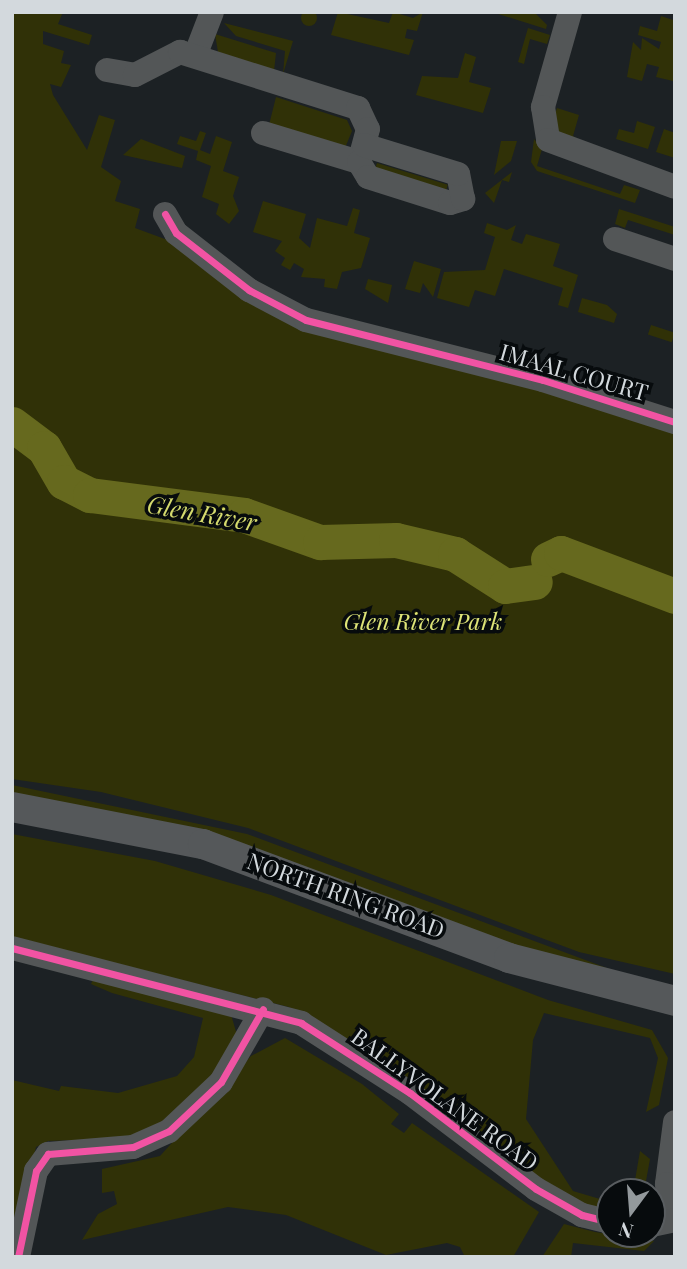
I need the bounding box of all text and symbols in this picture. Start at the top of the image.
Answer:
street label: IMAAL COURT [497,338,651,406]
water label: Glen River [145,489,259,537]
park label: Glen River Park [344,607,502,635]
street label: NORTH RING ROAD [244,846,448,944]
street label: BALLYVOLANE ROAD [346,1022,544,1176]
north arrow [596,1178,666,1248]
text: N [616,1217,636,1246]

